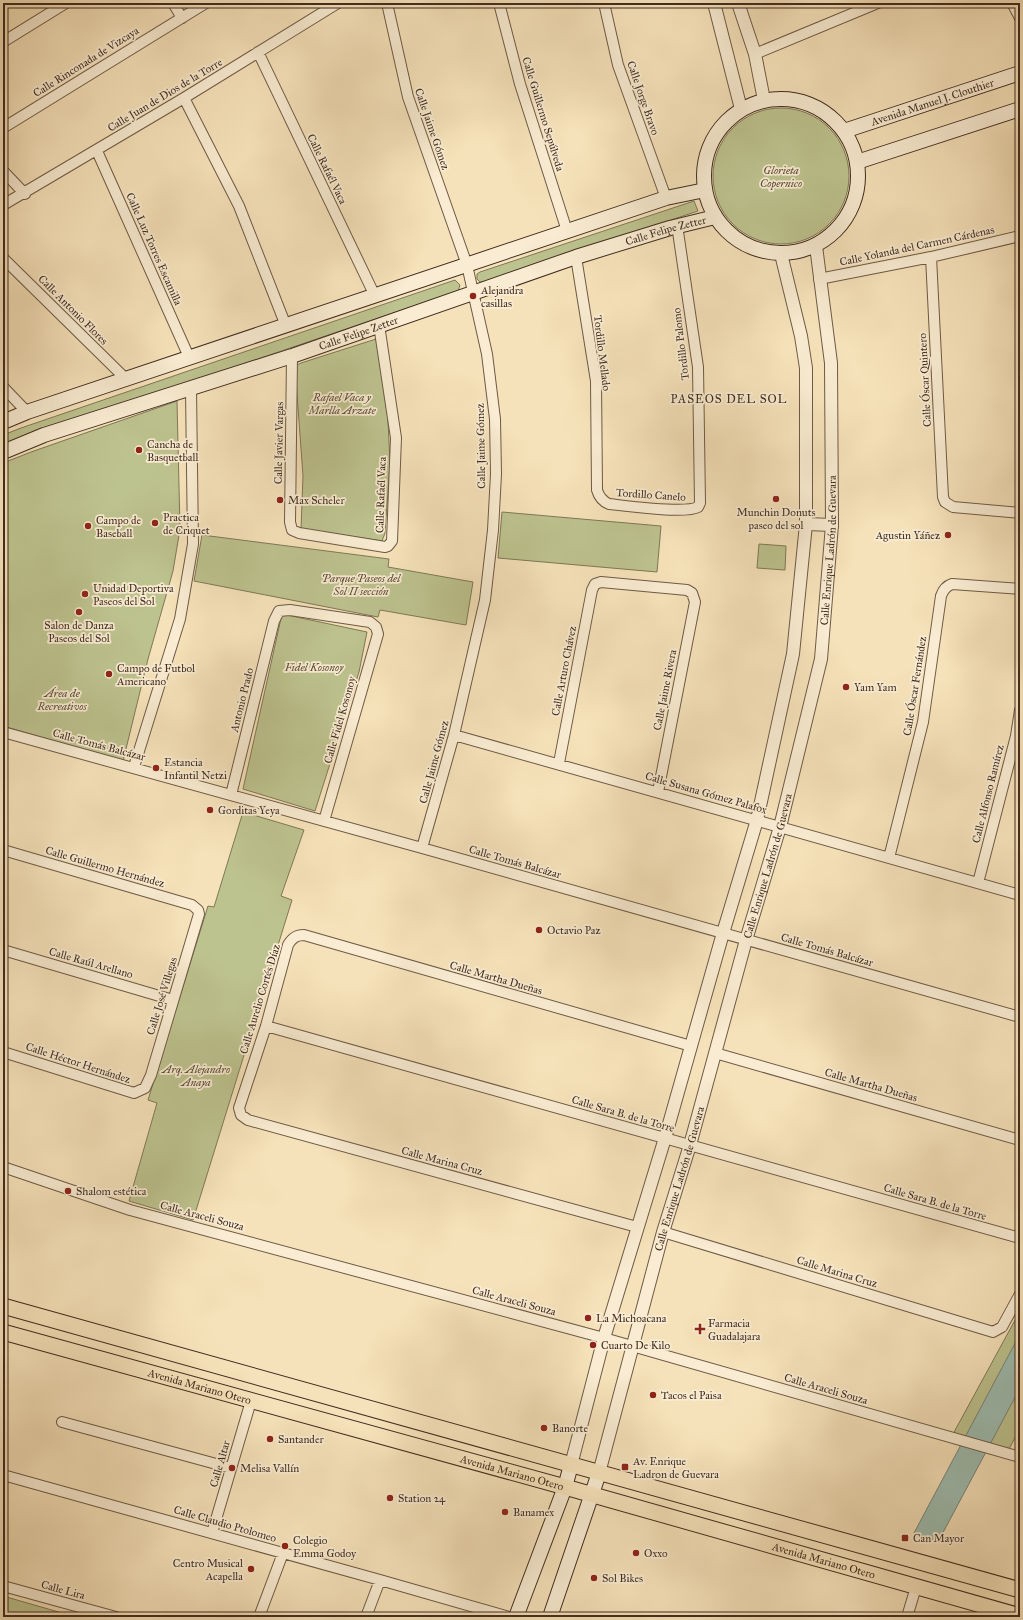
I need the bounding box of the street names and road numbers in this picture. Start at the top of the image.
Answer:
street label: Calle Rinconada de Vizcaya [31,24,142,100]
street label: Calle Juan de Dios de la Torre [105,55,226,135]
street label: Calle Guillermo Sepúlveda [519,55,567,173]
street label: Calle Jorge Bravo [623,59,662,138]
street label: Avenida Manuel J. Clouthier [868,75,996,128]
street label: Calle Jaime Gómez [411,86,452,172]
street label: Calle Rafaél Vaca [304,132,350,206]
street label: Calle Luz Torres Escamilla [123,191,185,308]
street label: Calle Felipe Zetter [624,213,708,248]
street label: Calle Yolanda del Carmen Cárdenas [839,223,995,269]
street label: Calle Antonio Flores [35,272,111,348]
street label: Tordillo Palomo [670,307,692,381]
street label: Calle Felipe Zetter [317,313,401,353]
street label: Tordillo Mellado [591,314,613,392]
street label: Calle Óscar Quintero [915,332,934,427]
street label: Calle Javier Vargas [272,402,287,484]
street label: Calle Jaime Gómez [474,403,489,489]
street label: Calle Rafaél Vaca [373,456,389,533]
street label: Calle Enrique Ladrón de Guevara [817,475,838,626]
street label: Tordillo Canelo [616,486,687,504]
street label: Calle Arturo Chávez [549,625,579,717]
street label: Calle Óscar Fernández [900,635,929,737]
street label: Calle Jaime Rivera [651,648,680,732]
street label: Antonio Prado [227,666,256,735]
street label: Calle Fidel Kosonoy [321,674,359,765]
street label: Calle Jaime Gómez [417,719,452,805]
street label: Calle Tomás Balcázar [51,726,148,764]
street label: Calle Alfonso Ramírez [969,743,1007,845]
street label: Calle Susana Gómez Palafox [644,769,769,817]
street label: Calle Enrique Ladrón de Guevara [740,792,794,940]
street label: Calle Tomás Balcázar [467,843,564,882]
street label: Calle Guillermo Hernández [44,844,166,890]
street label: Calle Tomás Balcázar [779,931,876,970]
street label: Calle Aurelio Cortés Díaz [237,942,283,1056]
street label: Calle Raúl Arellano [47,945,135,981]
street label: Calle José Villegas [144,955,181,1037]
street label: Calle Martha Dueñas [448,959,544,997]
street label: Calle Héctor Hernández [24,1040,132,1086]
street label: Calle Martha Dueñas [823,1066,919,1104]
street label: Calle Sara B. de la Torre [570,1093,676,1135]
street label: Calle Enrique Ladrón de Guevara [652,1105,707,1252]
street label: Calle Marina Cruz [400,1144,484,1178]
street label: Calle Sara B. de la Torre [882,1181,988,1223]
street label: Calle Araceli Souza [159,1199,246,1234]
street label: Calle Marina Cruz [795,1254,879,1290]
street label: Calle Araceli Souza [471,1284,558,1319]
street label: Avenida Mariano Otero [146,1366,253,1407]
street label: Calle Araceli Souza [783,1371,870,1407]
street label: Calle Altar [207,1438,233,1489]
street label: Avenida Mariano Otero [458,1452,565,1493]
street label: Calle Claudio Ptolomeo [172,1503,278,1545]
street label: Avenida Mariano Otero [770,1539,877,1581]
street label: Calle Lira [40,1578,87,1602]

